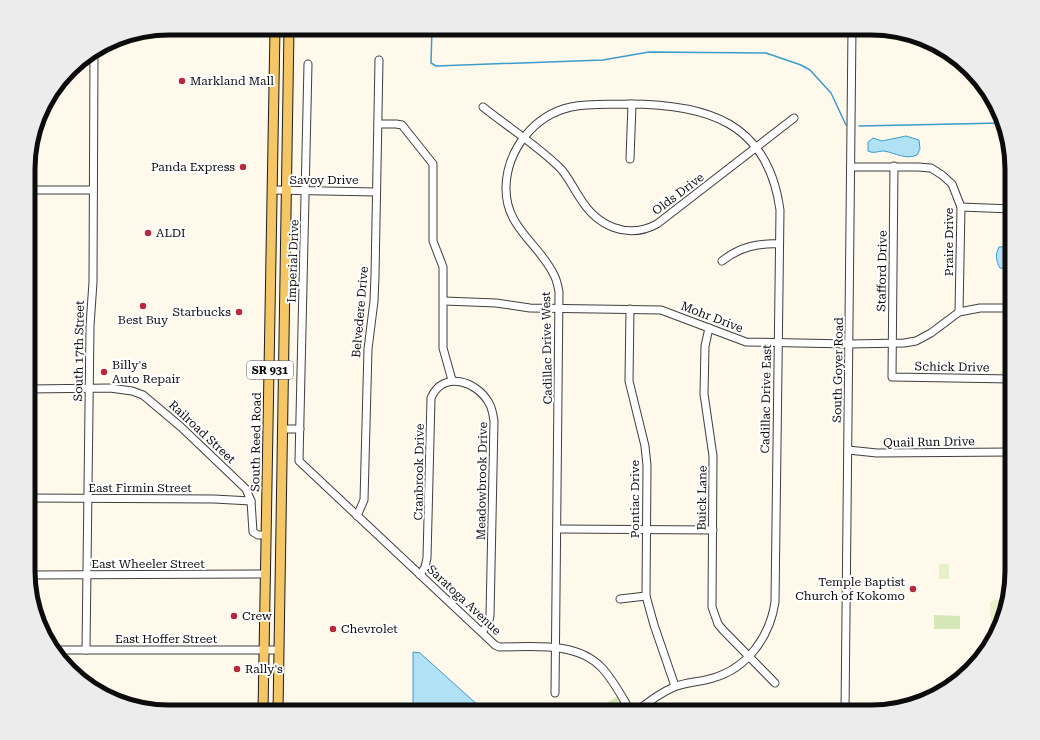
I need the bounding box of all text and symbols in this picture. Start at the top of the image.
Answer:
place label: Markland Mall [190,74,274,88]
marker: Markland Mall [177,76,187,86]
place label: Panda Express [151,160,235,174]
marker: Panda Express [238,162,248,172]
street label: Olds Drive [649,170,707,218]
street label: Savoy Drive [289,173,359,187]
street label: Praire Drive [942,207,956,276]
street label: Imperial Drive [285,219,301,303]
place label: ALDI [156,226,186,240]
marker: ALDI [143,228,153,238]
street label: Stafford Drive [874,230,890,312]
street label: Belvedere Drive [349,265,371,358]
street label: Cadillac Drive West [539,291,555,405]
street label: Mohr Drive [679,299,746,335]
street label: South 17th Street [71,300,87,402]
marker: Best Buy [138,301,148,311]
place label: Starbucks [173,305,231,319]
marker: Starbucks [234,307,244,317]
place label: Best Buy [118,313,169,327]
street label: South Goyer Road [830,317,846,423]
street label: Cadillac Drive East [758,344,774,454]
place label: Billy's Auto Repair [112,358,180,386]
street label: Schick Drive [915,359,990,375]
road number: SR 931 [247,361,293,379]
marker: Billy's Auto Repair [99,367,109,377]
street label: South Reed Road [248,392,264,492]
street label: Railroad Street [166,398,239,467]
street label: Meadowbrook Drive [474,421,490,540]
street label: Cranbrook Drive [411,423,427,521]
street label: Quail Run Drive [883,434,975,450]
street label: Pontiac Drive [628,459,642,538]
street label: Buick Lane [694,465,710,531]
street label: East Firmin Street [88,481,192,495]
street label: East Wheeler Street [91,557,205,571]
street label: Saratoga Avenue [424,562,504,638]
place label: Temple Baptist Church of Kokomo [795,575,906,603]
marker: Temple Baptist Church of Kokomo [908,584,918,594]
place label: Crew [242,609,272,623]
marker: Crew [229,611,239,621]
place label: Chevrolet [341,622,398,636]
marker: Chevrolet [328,624,338,634]
street label: East Hoffer Street [115,632,218,646]
place label: Rally's [245,662,283,676]
marker: Rally's [232,664,242,674]

